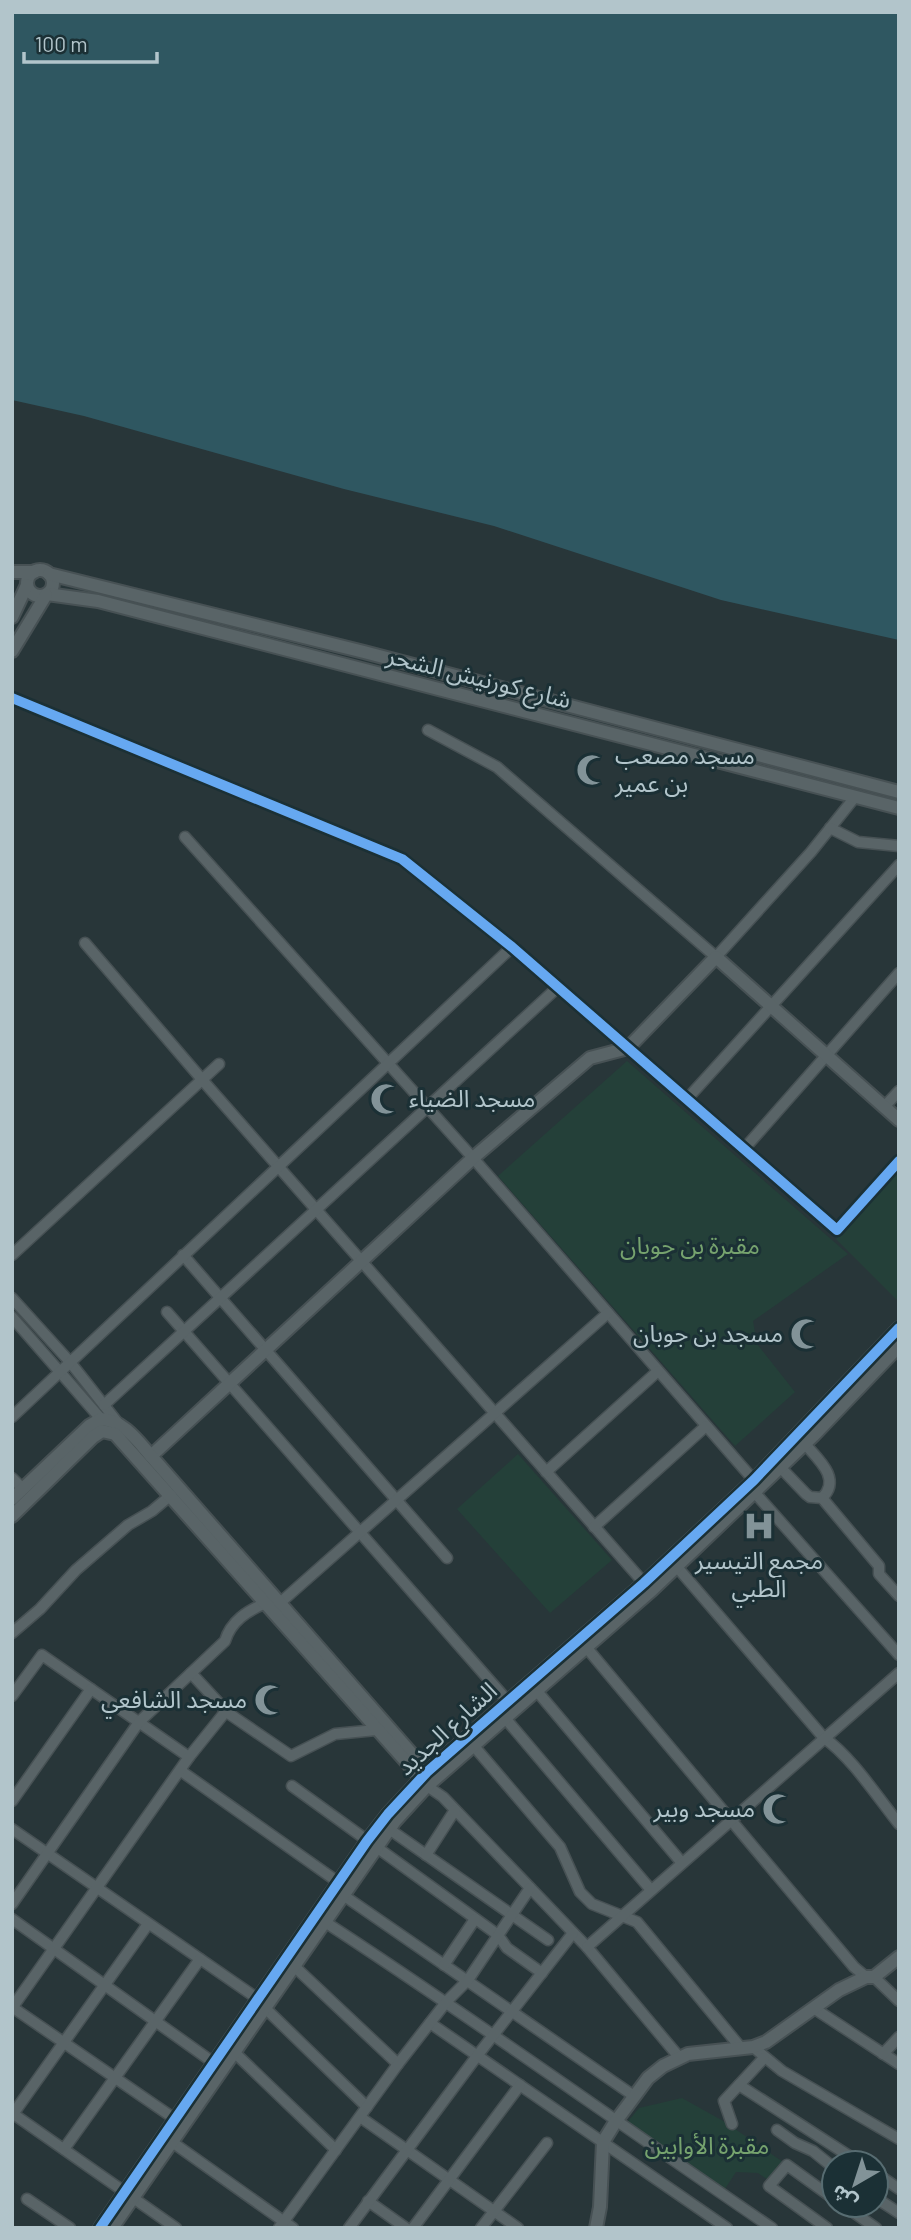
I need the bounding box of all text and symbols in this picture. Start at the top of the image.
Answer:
scale bar [24,21,158,65]
text: 100 m [35,31,88,56]
street label: شارع كورنيش الشحر [382,639,574,717]
place label: مسجد مصعب بن عمير [614,740,755,798]
mosque icon: مسجد مصعب بن عمير [575,753,609,787]
mosque icon: مسجد الضياء [369,1082,403,1116]
place label: مسجد الضياء [409,1083,535,1112]
park label: مقبرة بن جوبان [620,1230,760,1260]
mosque icon: مسجد بن جوبان [789,1317,823,1351]
place label: مسجد بن جوبان [633,1318,783,1348]
hospital icon: مجمع التيسير الطبي [742,1509,776,1543]
place label: مجمع التيسير الطبي [694,1545,823,1608]
street label: الشارع الجديد [390,1675,505,1783]
mosque icon: مسجد الشافعي [253,1683,287,1717]
place label: مسجد الشافعي [101,1684,247,1719]
mosque icon: مسجد وبير [761,1792,795,1826]
place label: مسجد وبير [653,1793,755,1823]
park label: مقبرة الأوابين [645,2130,769,2160]
north arrow [820,2149,890,2219]
text: ش [827,2180,861,2215]

